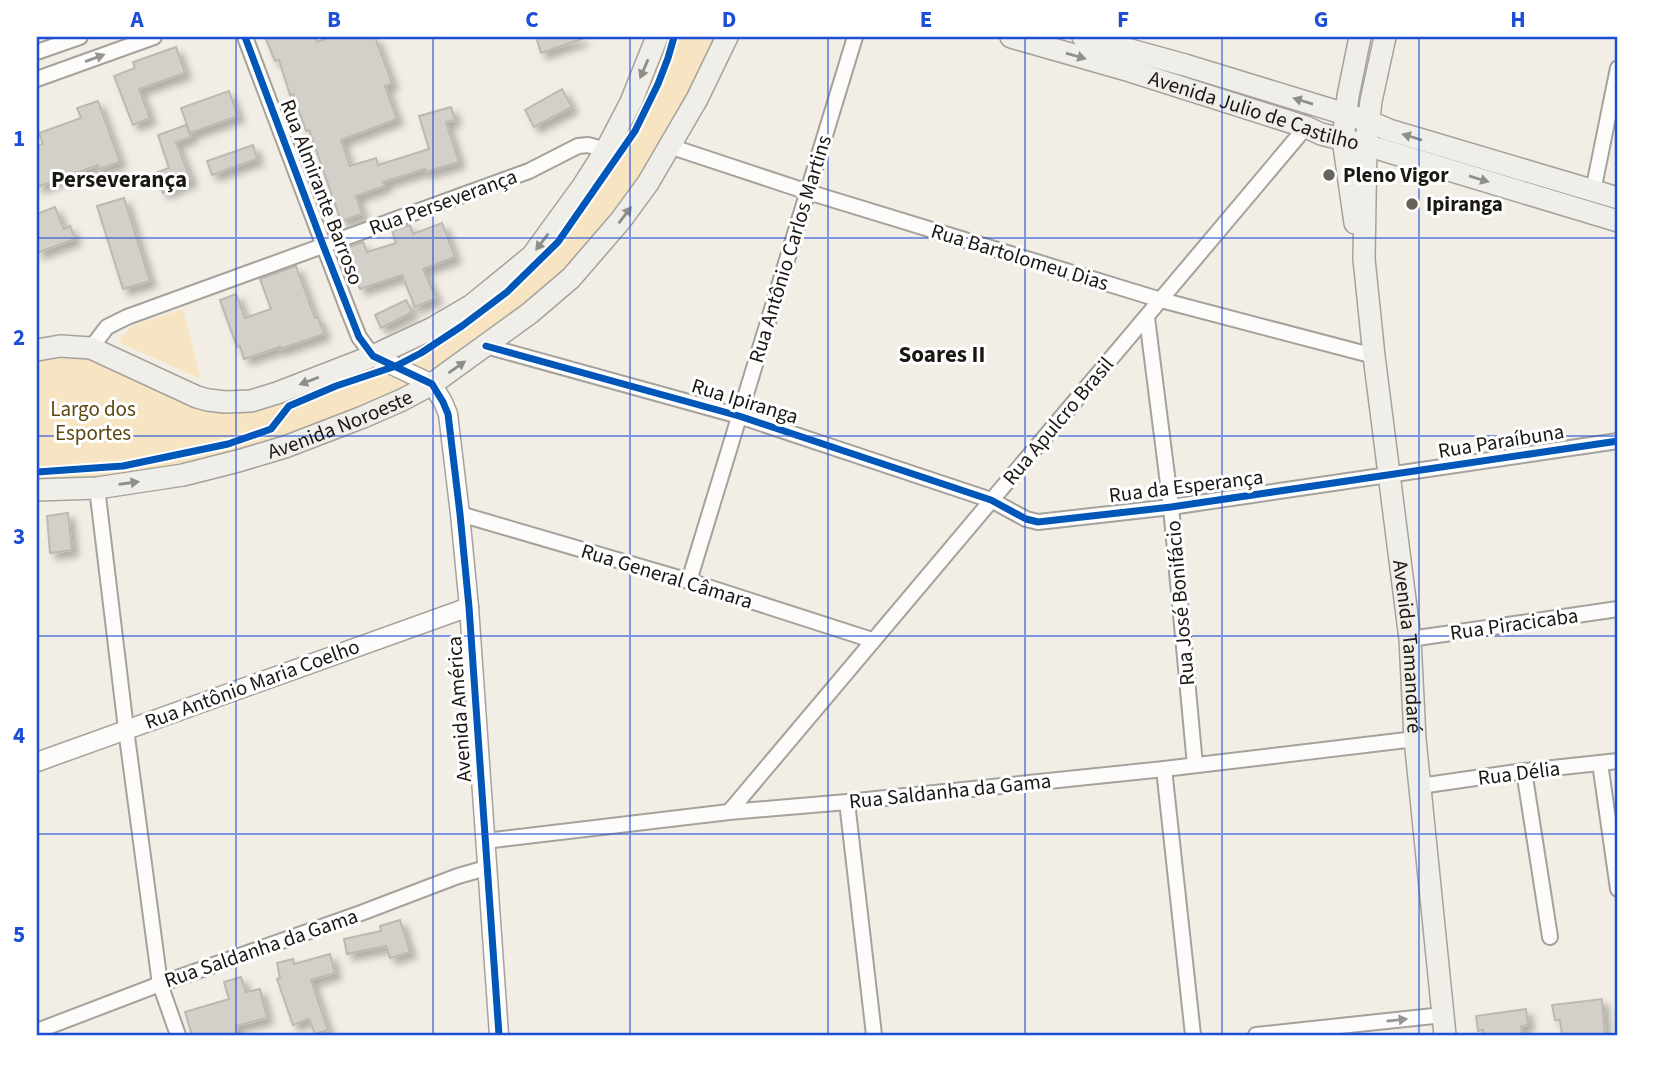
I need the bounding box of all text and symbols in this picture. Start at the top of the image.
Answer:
text: A [129,3,144,36]
text: B [327,3,341,36]
text: C [525,3,539,36]
text: D [722,3,736,36]
text: E [920,3,932,36]
text: F [1117,3,1129,36]
text: G [1314,3,1328,36]
text: H [1510,3,1526,36]
one-way arrow [1066,51,1087,61]
one-way arrow [85,52,106,63]
one-way arrow [638,59,649,80]
street label: Avenida Julio de Castilho [1145,63,1362,158]
street label: Rua Almirante Barroso [273,95,371,289]
one-way arrow [1292,96,1313,106]
text: 1 [13,122,25,155]
street label: Rua Antônio Carlos Martins [741,131,839,367]
one-way arrow [1401,131,1422,141]
place label: Pleno Vigor [1343,160,1449,190]
street label: Rua Perseverança [365,161,521,243]
district label: Perseverança [51,163,187,196]
marker: Pleno Vigor [1321,167,1337,183]
one-way arrow [1468,175,1489,185]
place label: Ipiranga [1426,189,1503,219]
marker: Ipiranga [1404,196,1420,212]
one-way arrow [617,206,631,224]
street label: Rua Bartolomeu Dias [928,216,1113,298]
one-way arrow [535,233,549,251]
text: 2 [13,321,25,354]
district label: Soares II [899,338,985,371]
street label: Rua Apulcro Brasil [995,350,1121,492]
one-way arrow [448,360,466,374]
street label: Rua Ipiranga [688,371,802,431]
one-way arrow [299,375,320,386]
street label: Avenida Noroeste [264,382,418,466]
park label: Largo dos Esportes [50,394,136,448]
street label: Rua Paraíbuna [1436,416,1566,466]
street label: Rua da Esperança [1107,462,1265,510]
one-way arrow [118,477,140,488]
street label: Rua José Bonifácio [1158,519,1202,687]
text: 3 [13,520,25,553]
street label: Rua General Câmara [577,536,757,616]
street label: Avenida Tamandaré [1385,558,1430,734]
street label: Rua Piracicaba [1448,600,1580,648]
street label: Rua Antônio Maria Coelho [140,631,364,737]
street label: Avenida América [439,635,479,783]
text: 4 [13,719,25,752]
street label: Rua Délia [1476,753,1562,793]
street label: Rua Saldanha da Gama [847,765,1053,817]
street label: Rua Saldanha da Gama [160,901,362,995]
text: 5 [13,918,25,951]
one-way arrow [1386,1014,1408,1025]

